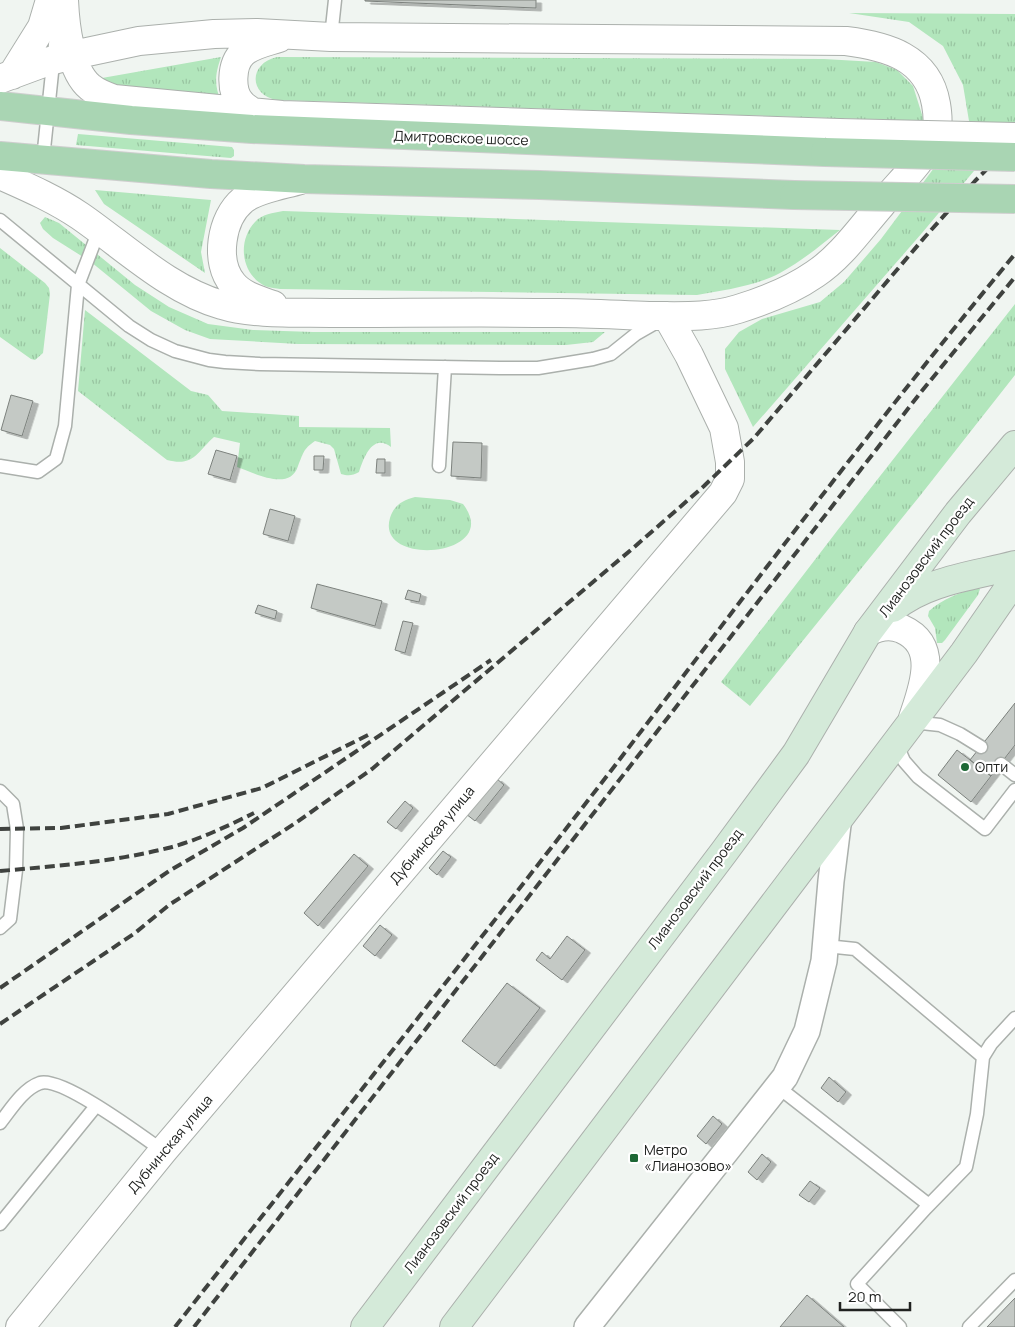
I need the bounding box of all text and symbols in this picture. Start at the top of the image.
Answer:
street label: Дмитровское шоссе [393,126,529,149]
street label: Лианозовский проезд [874,493,977,621]
place label: Опти [975,757,1008,776]
marker: Опти [959,761,971,773]
street label: Дубнинская улица [385,781,478,888]
street label: Лианозовский проезд [643,825,746,953]
street label: Дубнинская улица [123,1090,216,1197]
place label: Метро «Лианозово» [644,1140,732,1175]
street label: Лианозовский проезд [399,1149,502,1277]
marker: Метро «Лианозово» [628,1152,640,1164]
scale bar [840,1280,910,1312]
text: 20 m [848,1286,881,1307]

